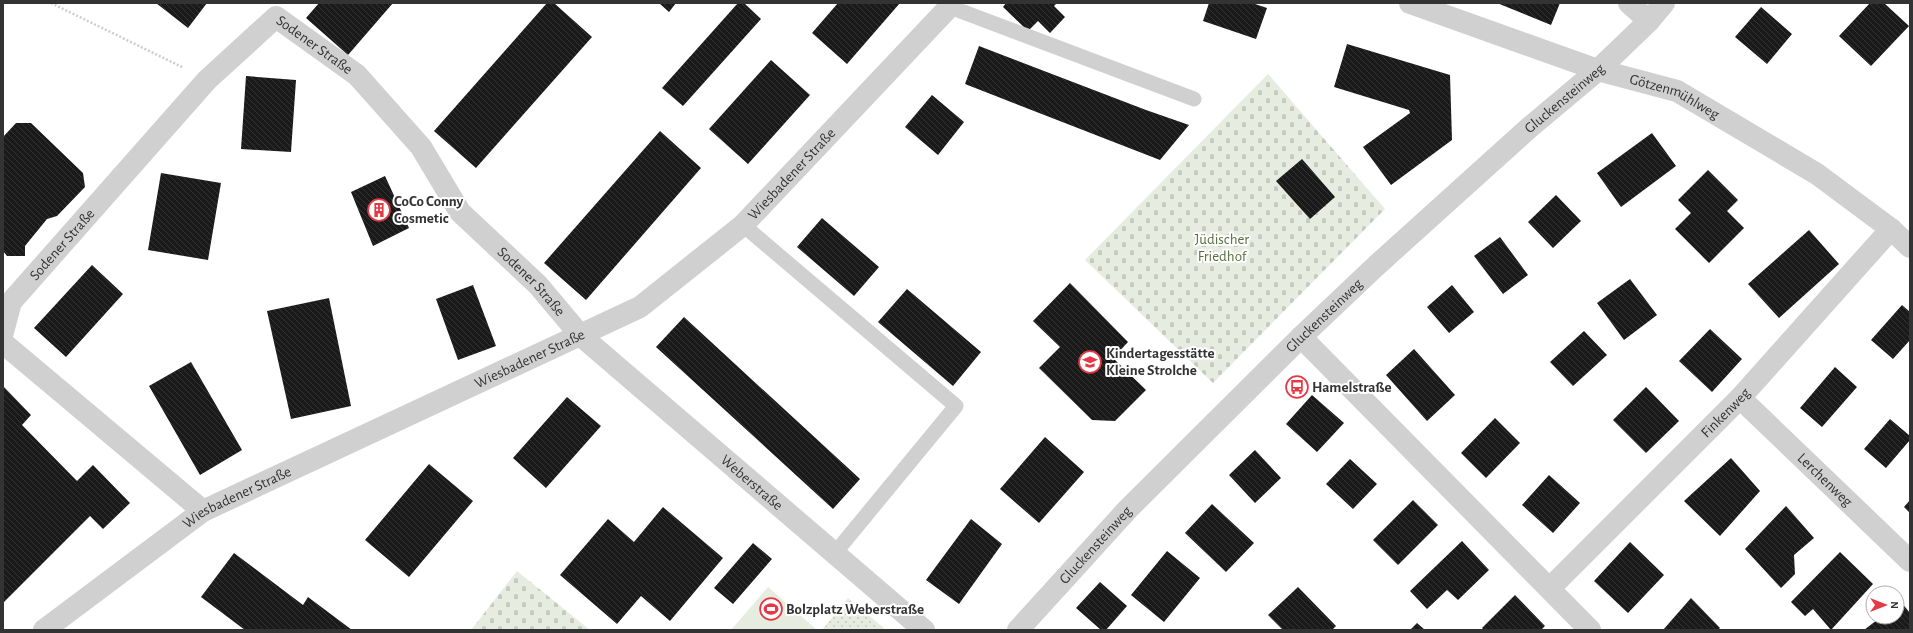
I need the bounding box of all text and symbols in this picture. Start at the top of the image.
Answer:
street label: Sodener Straße [273,13,355,77]
street label: Gluckensteinweg [1522,60,1608,136]
street label: Götzenmühlweg [1628,72,1722,123]
street label: Wiesbadener Straße [745,125,838,223]
place label: CoCo Conny Cosmetic [394,194,464,226]
building icon: CoCo Conny Cosmetic [366,197,392,223]
street label: Sodener Straße [27,206,98,283]
park label: Jüdischer Friedhof [1195,232,1249,264]
street label: Sodener Straße [495,244,568,319]
street label: Gluckensteinweg [1283,276,1366,356]
street label: Wiesbadener Straße [472,327,587,391]
place label: Kindertagesstätte Kleine Strolche [1106,346,1215,378]
school or university icon: Kindertagesstätte Kleine Strolche [1077,349,1103,375]
bus stop icon: Hamelstraße [1284,374,1310,400]
place label: Hamelstraße [1312,380,1392,395]
street label: Finkenweg [1698,385,1754,441]
street label: Lerchenweg [1794,450,1856,510]
street label: Weberstraße [718,452,786,513]
street label: Wiesbadener Straße [180,464,294,531]
street label: Gluckensteinweg [1057,503,1135,587]
north arrow [1865,585,1905,625]
sports icon: Bolzplatz Weberstraße [758,596,784,622]
text: N [1889,601,1900,609]
place label: Bolzplatz Weberstraße [786,602,924,617]

